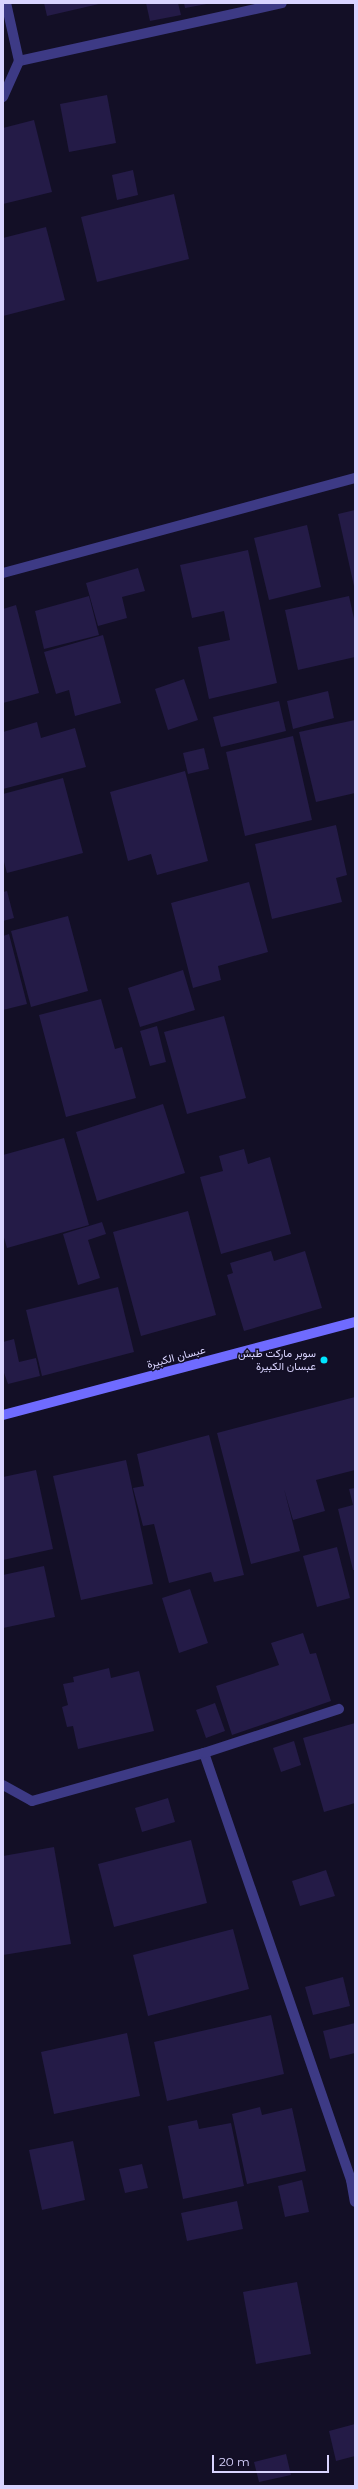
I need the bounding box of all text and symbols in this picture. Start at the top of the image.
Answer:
street label: عبسان الكبيرة [145,1343,207,1371]
place label: سوبر ماركت طبش عبسان الكبيرة [238,1347,316,1373]
marker: سوبر ماركت طبش عبسان الكبيرة [319,1355,329,1365]
scale bar [214,2447,331,2473]
text: 20 m [219,2454,250,2469]

